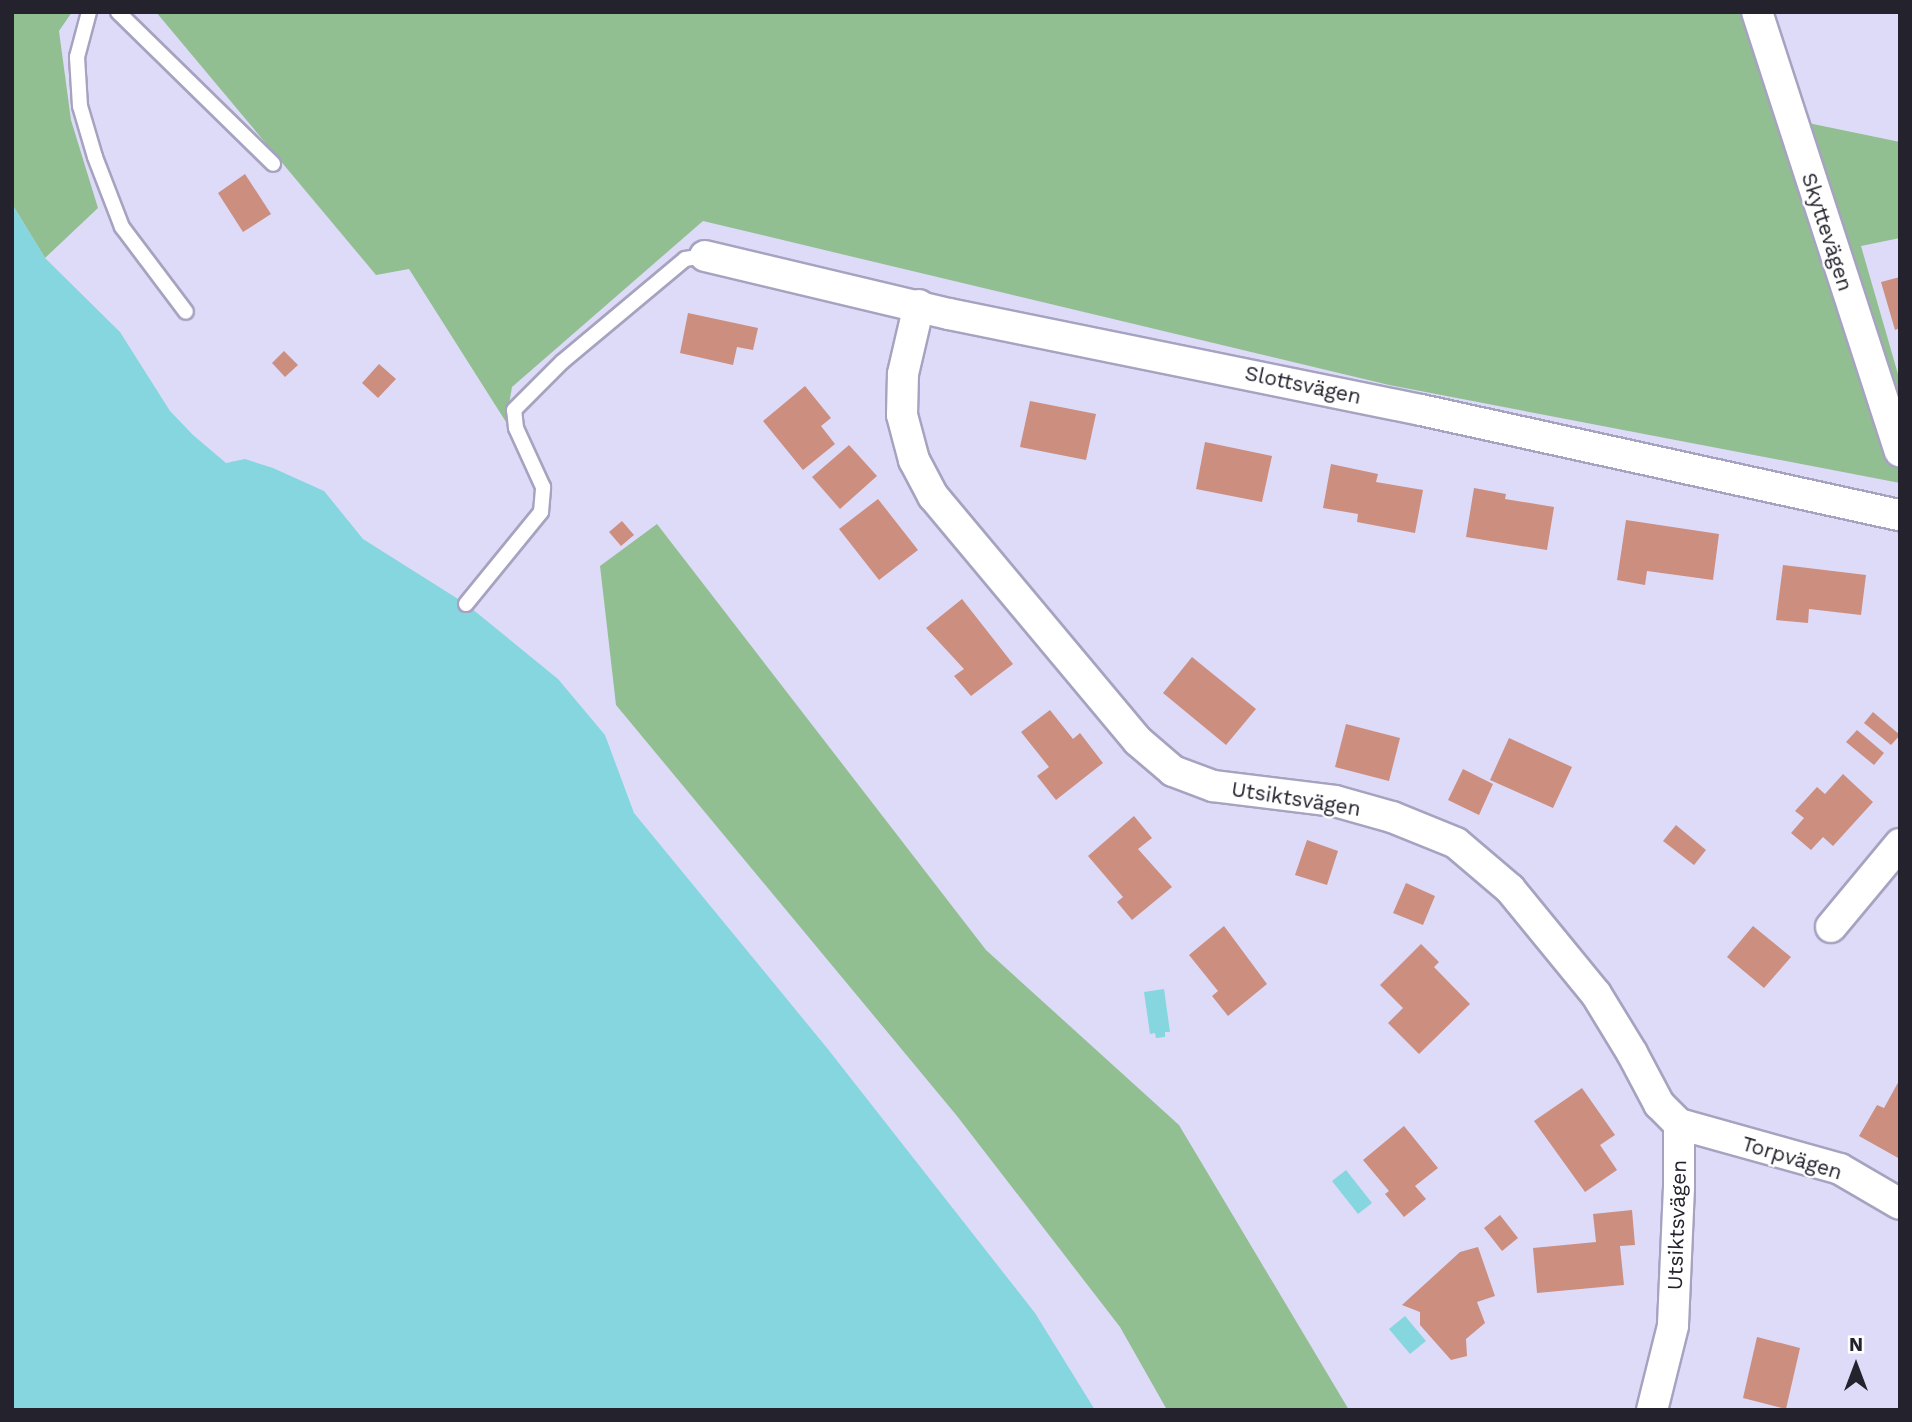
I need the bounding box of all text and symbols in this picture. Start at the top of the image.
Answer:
street label: Skyttevägen [1796,170,1858,294]
street label: Slottsvägen [1243,360,1363,410]
street label: Utsiktsvägen [1230,776,1362,822]
street label: Torpvägen [1739,1131,1845,1185]
street label: Utsiktsvägen [1662,1159,1692,1291]
north arrow [1821,1331,1891,1401]
text: N [1849,1333,1863,1356]

